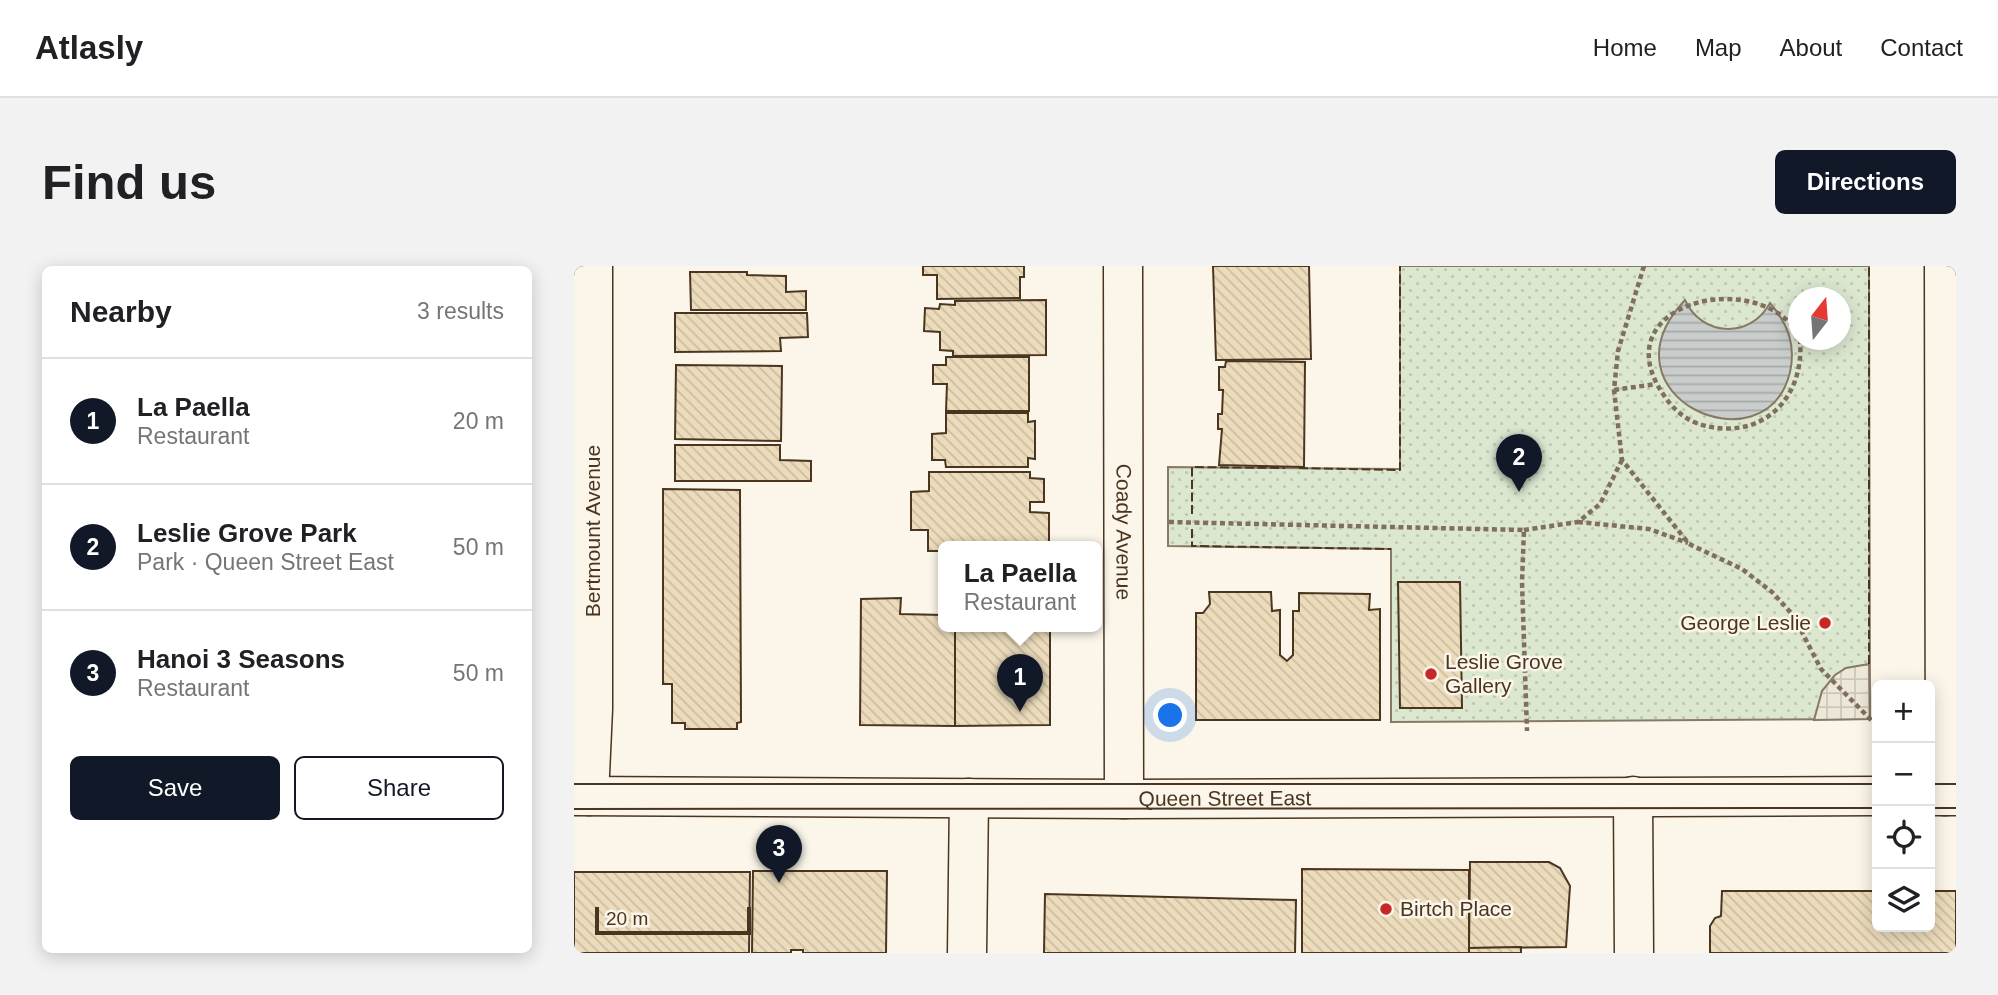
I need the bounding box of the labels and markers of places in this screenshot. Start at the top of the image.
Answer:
pin: 2 [1496,434,1542,492]
place label: George Leslie [1680,611,1811,634]
marker: George Leslie [1817,615,1833,631]
place label: Leslie Grove Gallery [1445,650,1563,697]
pin: 1 [997,654,1043,712]
marker: Leslie Grove Gallery [1423,666,1439,682]
pin: 3 [756,825,802,883]
place label: Birtch Place [1400,897,1512,920]
marker: Birtch Place [1378,901,1394,917]

